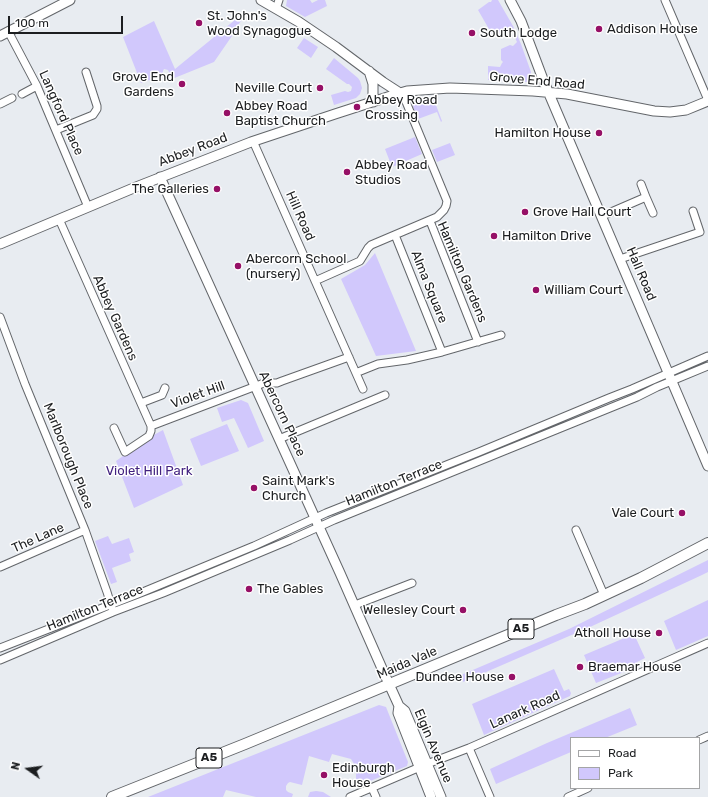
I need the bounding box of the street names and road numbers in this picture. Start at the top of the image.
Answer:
street label: Langford Place [35,68,87,158]
street label: Grove End Road [489,69,585,93]
street label: Abbey Road [156,130,230,170]
street label: Hill Road [282,189,318,243]
street label: Hamilton Gardens [434,219,490,325]
street label: Hall Road [623,245,659,303]
street label: Alma Square [407,249,451,325]
street label: Abbey Gardens [89,273,141,363]
street label: Abercorn Place [255,369,309,459]
street label: Violet Hill [169,378,227,412]
street label: Marlborough Place [40,401,96,511]
street label: Hamilton Terrace [343,456,445,510]
street label: The Lane [10,520,66,556]
street label: Hamilton Terrace [44,581,146,635]
road number: A5 [508,619,534,639]
street label: Maida Vale [374,643,440,683]
street label: Lanark Road [487,688,563,732]
street label: Elgin Avenue [410,707,456,785]
road number: A5 [196,748,222,768]

